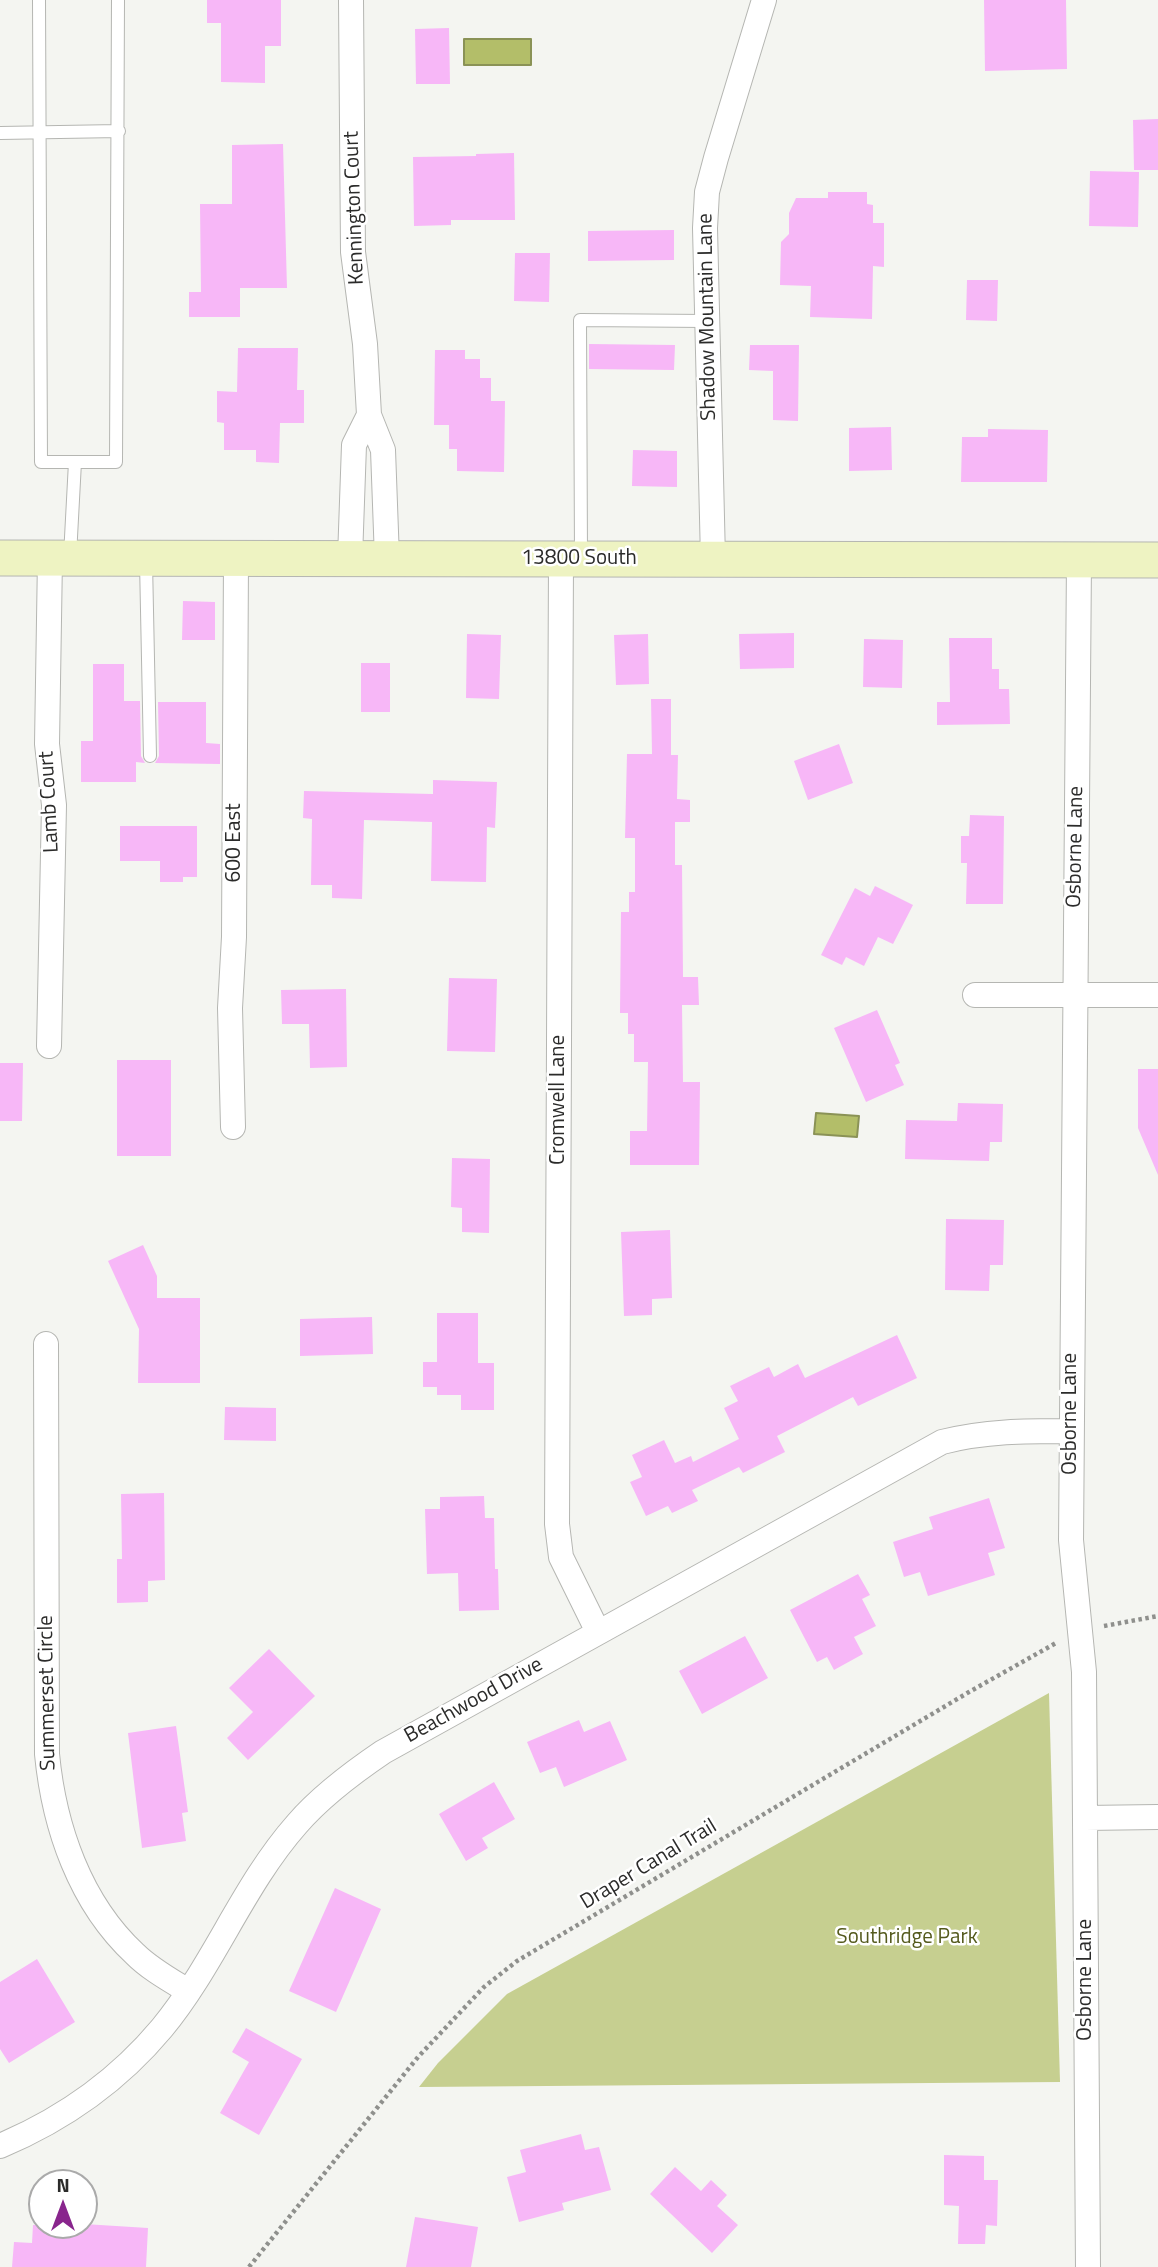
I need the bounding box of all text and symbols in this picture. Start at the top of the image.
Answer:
street label: Kennington Court [340,131,370,285]
street label: Shadow Mountain Lane [694,213,722,421]
street label: 13800 South [521,546,637,572]
street label: Lamb Court [35,750,65,854]
street label: Osborne Lane [1062,786,1090,908]
street label: 600 East [222,803,248,883]
street label: Cromwell Lane [546,1035,572,1165]
street label: Osborne Lane [1058,1353,1084,1475]
street label: Summerset Circle [34,1615,62,1771]
street label: Beachwood Drive [400,1653,548,1749]
street label: Draper Canal Trail [576,1814,722,1916]
street label: Osborne Lane [1073,1919,1099,2041]
park label: Southridge Park [836,1925,978,1951]
north arrow [28,2169,98,2239]
text: N [56,2170,70,2199]

